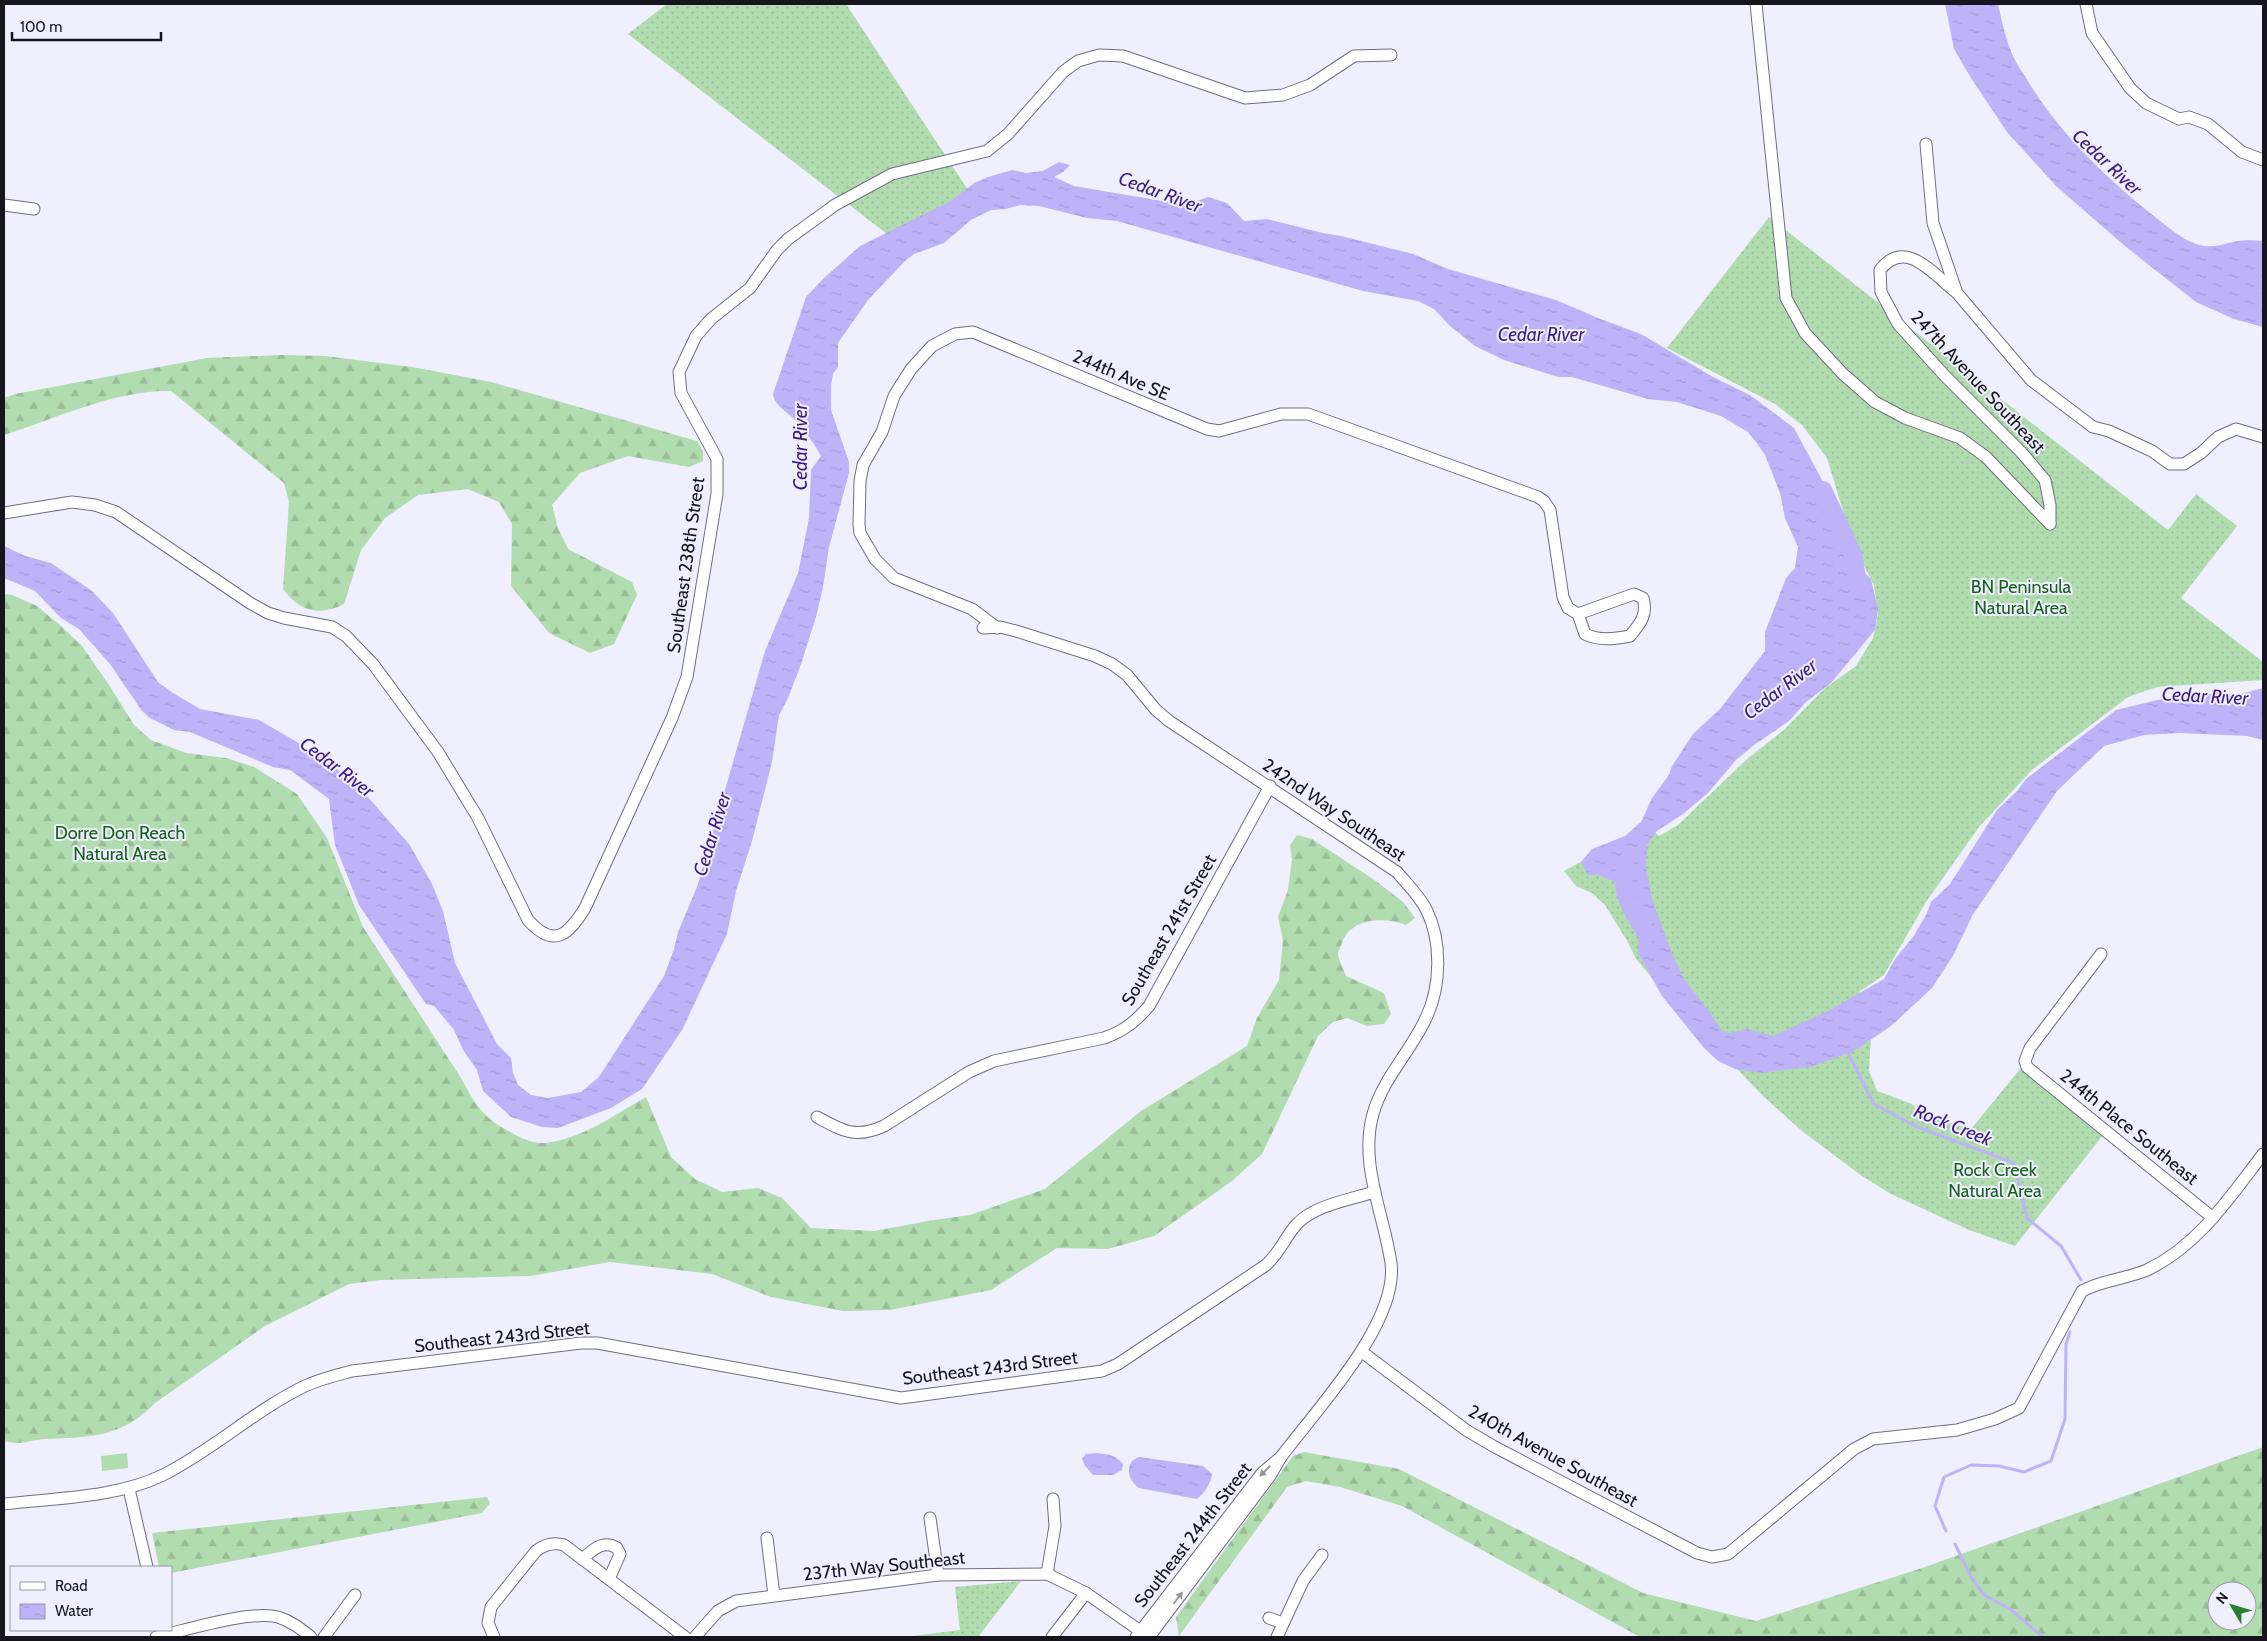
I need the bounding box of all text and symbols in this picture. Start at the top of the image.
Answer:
scale bar [12,10,161,42]
text: 100 m [20,18,62,36]
water label: Cedar River [2068,124,2147,201]
water label: Cedar River [1115,166,1206,218]
street label: 247th Avenue Southeast [1906,306,2050,458]
water label: Cedar River [1498,323,1585,346]
street label: 244th Ave SE [1069,345,1173,405]
water label: Cedar River [789,403,812,490]
street label: Southeast 238th Street [663,476,709,654]
park label: BN Peninsula Natural Area [1971,576,2072,619]
water label: Cedar River [1739,653,1822,724]
water label: Cedar River [2161,682,2250,710]
water label: Cedar River [296,732,379,803]
street label: 242nd Way Southeast [1258,754,1410,866]
water label: Cedar River [688,788,736,879]
park label: Dorre Don Reach Natural Area [55,822,185,865]
street label: Southeast 241st Street [1117,851,1221,1009]
street label: 244th Place Southeast [2055,1064,2203,1190]
water label: Rock Creek [1911,1099,1996,1151]
park label: Rock Creek Natural Area [1948,1159,2042,1202]
street label: Southeast 243rd Street [413,1317,591,1357]
street label: Southeast 243rd Street [901,1346,1079,1390]
street label: 240th Avenue Southeast [1464,1400,1642,1512]
street label: Southeast 244th Street [1130,1458,1256,1612]
one-way arrow [1259,1465,1271,1477]
street label: 237th Way Southeast [802,1547,966,1585]
legend [10,1566,172,1631]
text: Road [55,1577,88,1595]
north arrow [2207,1581,2257,1631]
text: N [2212,1589,2232,1607]
one-way arrow [1173,1591,1183,1605]
text: Water [55,1602,93,1620]

